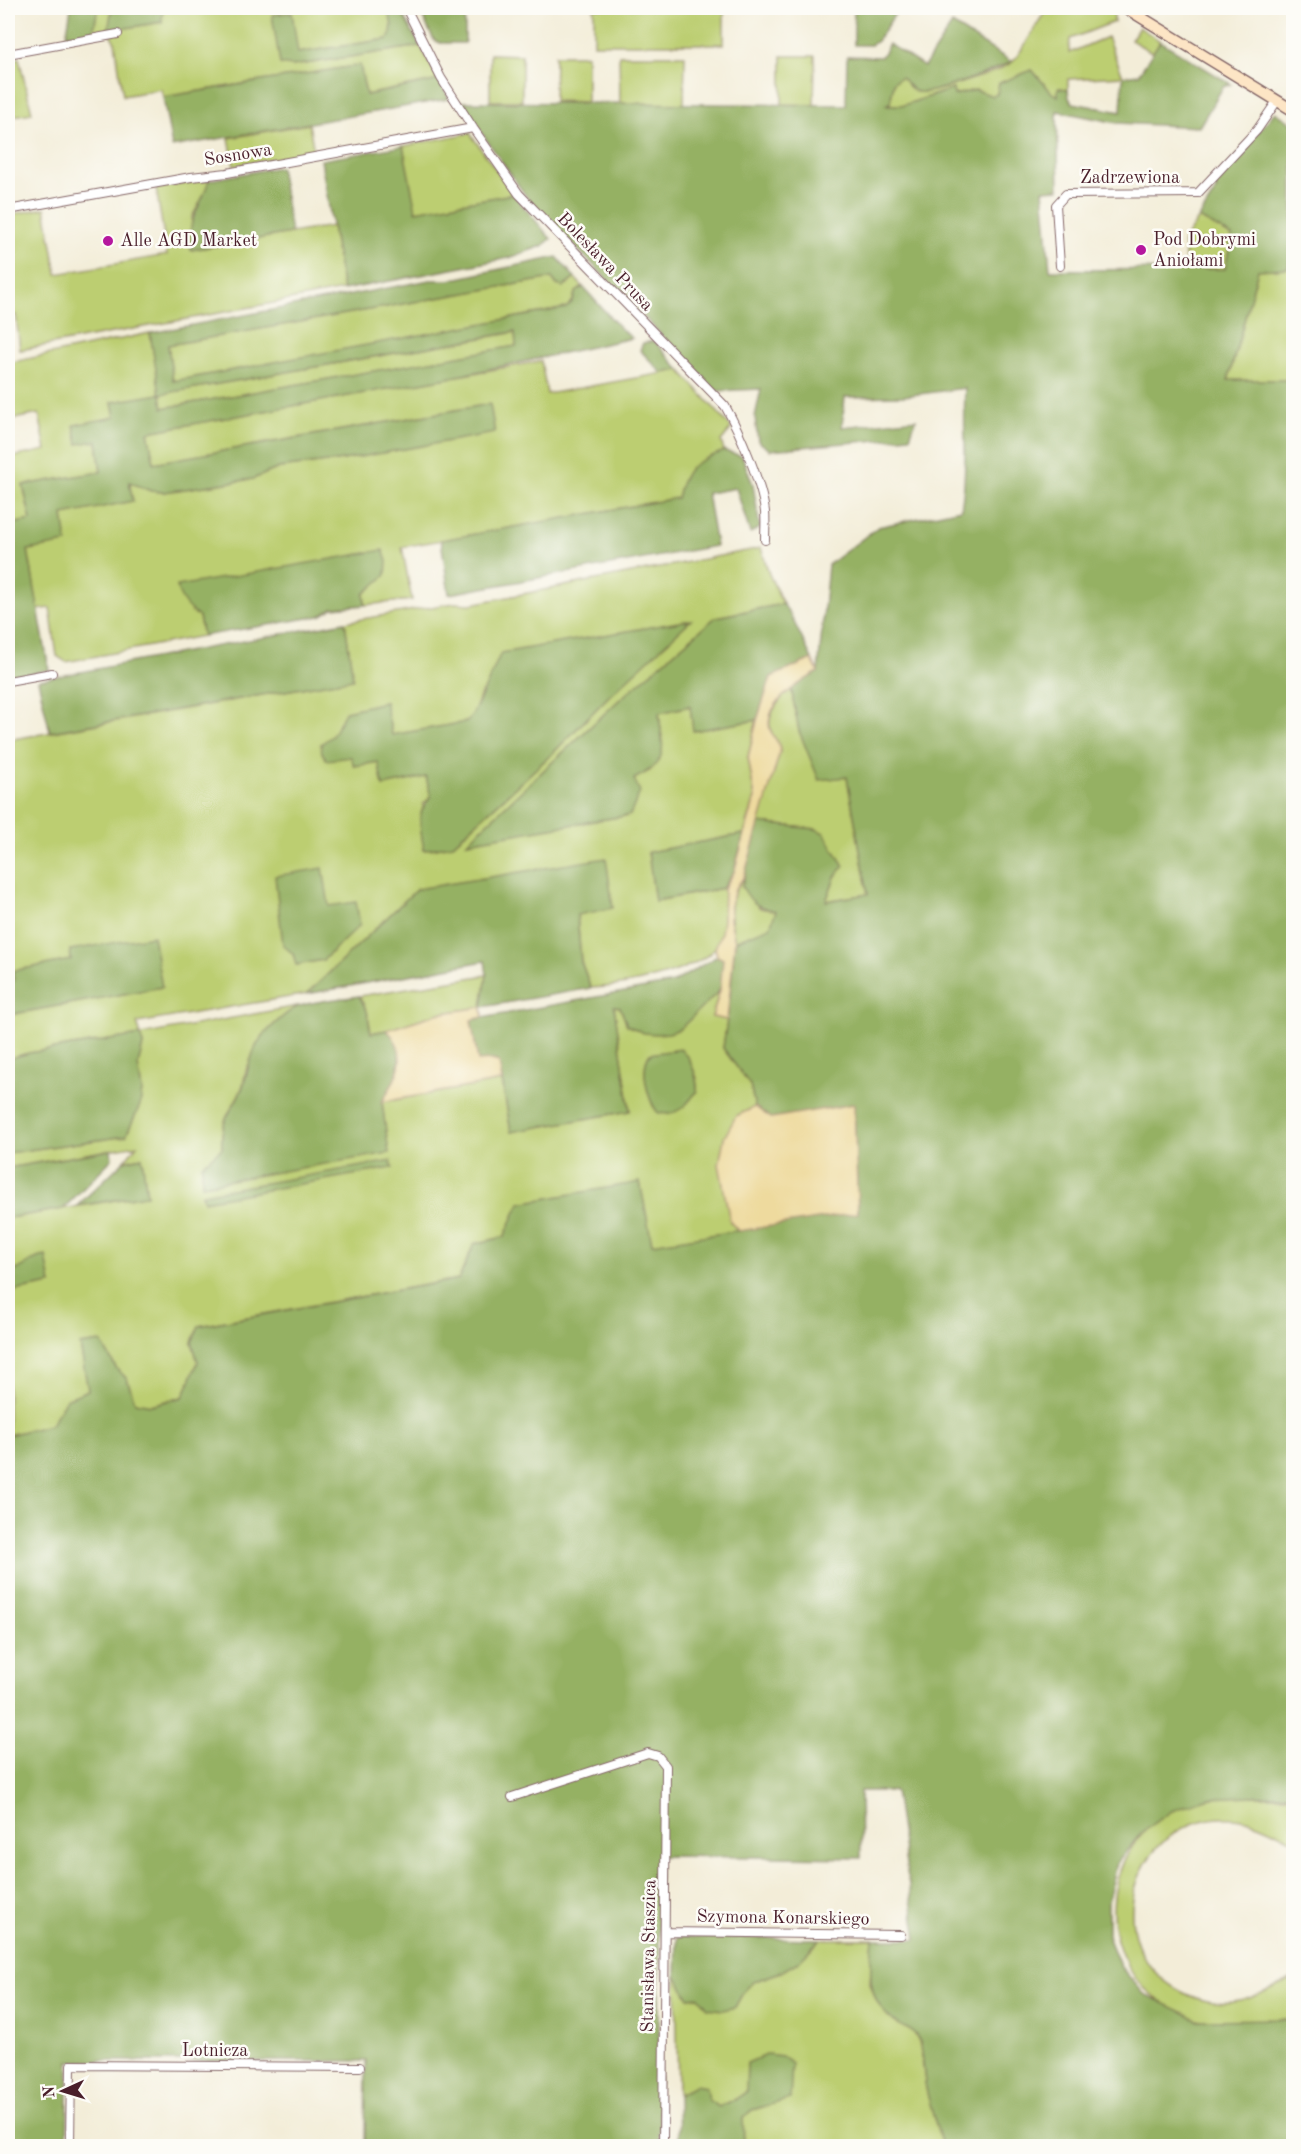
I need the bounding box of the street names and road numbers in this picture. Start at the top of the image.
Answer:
street label: Sosnowa [203,141,273,169]
street label: Zadrzewiona [1080,169,1180,187]
street label: Bolesława Prusa [554,209,656,315]
street label: Stanisława Staszica [639,1879,659,2033]
street label: Szymona Konarskiego [696,1907,870,1929]
street label: Lotnicza [182,2042,248,2060]

